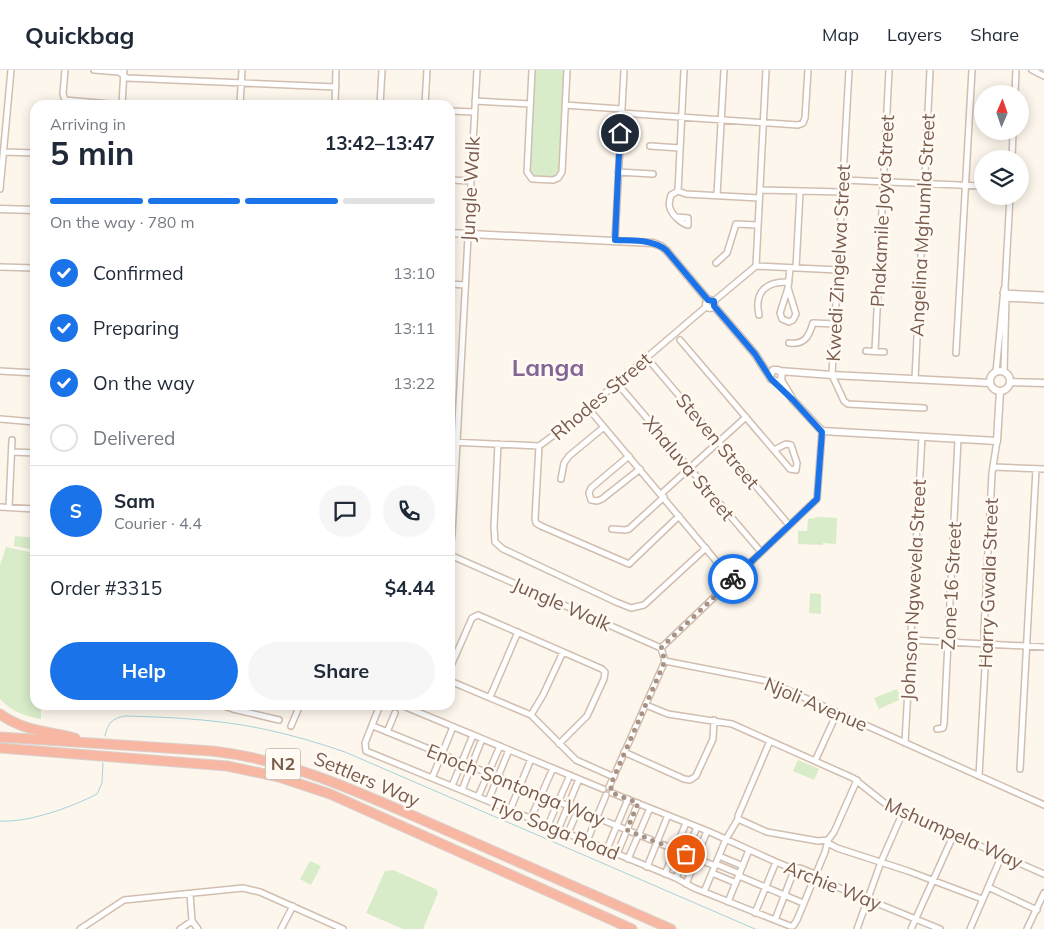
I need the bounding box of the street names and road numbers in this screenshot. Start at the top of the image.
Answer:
street label: Angelina Mghumla Street [904,112,940,337]
street label: Phakamile Joya Street [865,114,899,308]
street label: Jungle Walk [455,136,485,242]
street label: Kwedi Zingelwa Street [821,163,855,362]
street label: Rhodes Street [546,347,656,445]
street label: Steven Street [671,388,765,494]
street label: Xhaluva Street [638,411,740,525]
street label: Johnson Ngwevela Street [895,478,931,701]
street label: Harry Gwala Street [973,497,1003,669]
street label: Zone 16 Street [936,521,966,651]
street label: Jungle Walk [509,572,615,636]
street label: Njoli Avenue [761,672,871,736]
street label: Enoch Sontonga Way [423,738,609,832]
street label: Settlers Way [310,746,424,812]
road number: N2 [266,749,300,780]
street label: Tiyo Soga Road [485,791,623,865]
street label: Mshumpela Way [881,792,1027,874]
street label: Archie Way [781,855,885,915]

